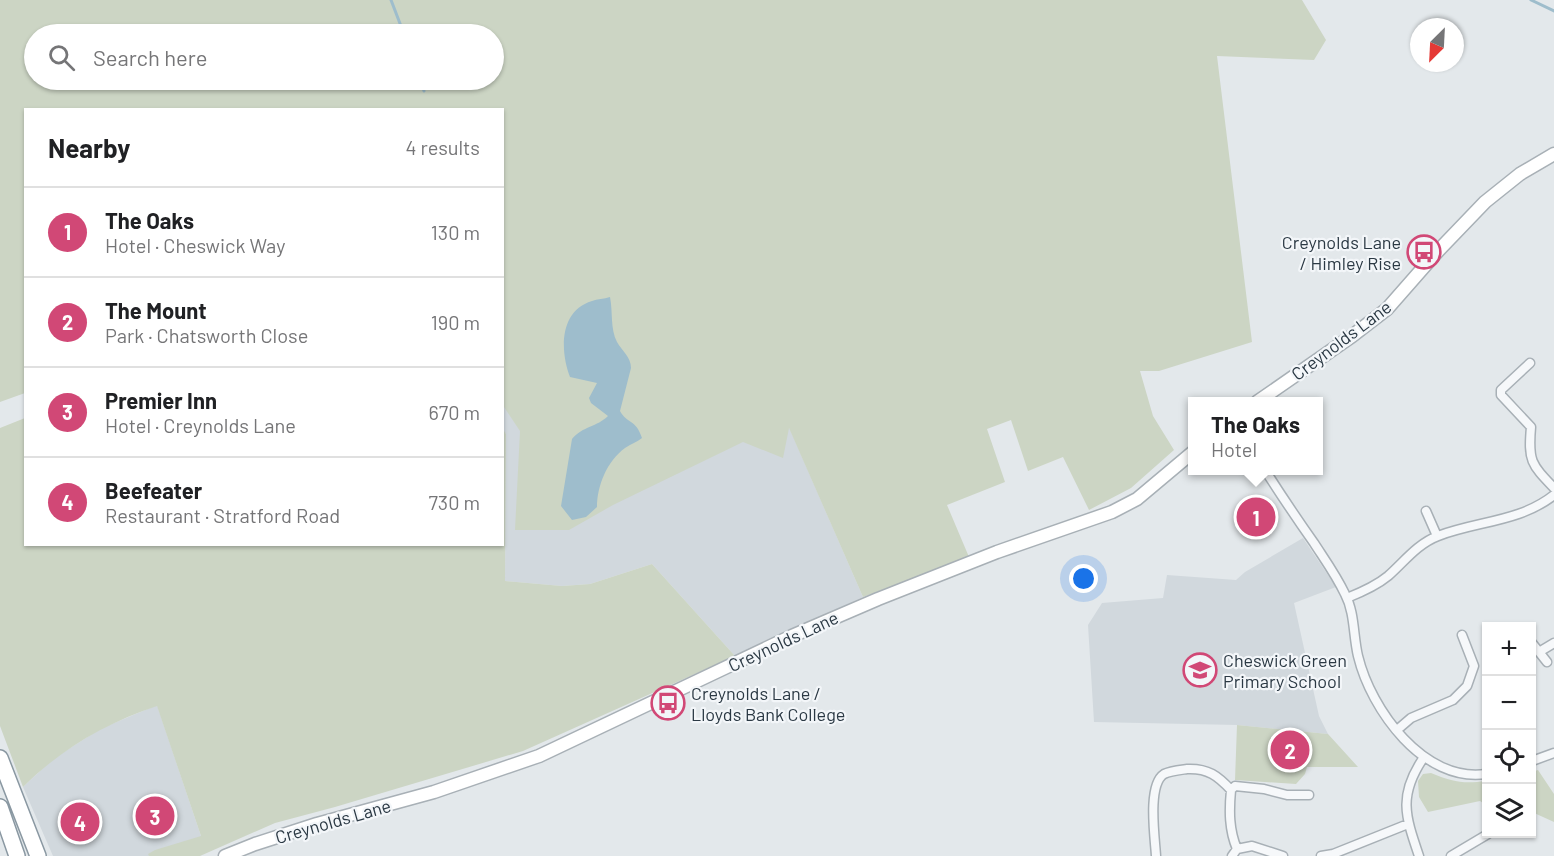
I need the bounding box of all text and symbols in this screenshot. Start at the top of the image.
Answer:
north arrow [1410,18,1464,72]
search box [24,24,504,90]
icon: search [45,41,78,74]
text: Search here [93,44,207,70]
text: Nearby [48,132,130,163]
text: 4 results [405,135,480,159]
text: The Oaks [105,207,194,233]
text: 1 [64,220,71,244]
text: 130 m [431,220,480,244]
place label: Creynolds Lane / Himley Rise [1282,231,1401,274]
text: Hotel · Cheswick Way [105,233,285,257]
bus stop icon: Creynolds Lane / Himley Rise [1406,234,1442,270]
street label: Creynolds Lane [1287,295,1395,385]
text: The Mount [105,297,207,323]
text: 2 [62,310,73,334]
text: 190 m [431,310,480,334]
text: Park · Chatsworth Close [105,323,308,347]
text: Premier Inn [105,387,217,413]
popup [1188,397,1323,475]
text: 3 [62,400,73,424]
text: 670 m [428,400,480,424]
text: The Oaks [1211,411,1300,437]
text: Hotel · Creynolds Lane [105,413,296,437]
text: Hotel [1211,437,1257,461]
text: Beefeater [105,477,202,503]
text: 4 [61,490,74,514]
text: 730 m [428,490,480,514]
pin: 1 [1236,494,1276,540]
text: Restaurant · Stratford Road [105,503,340,527]
your location [1069,564,1098,593]
street label: Creynolds Lane [724,606,842,676]
map controls [1482,622,1536,838]
button: + [1482,622,1536,676]
place label: Cheswick Green Primary School [1223,649,1347,692]
school or university icon: Cheswick Green Primary School [1182,652,1218,688]
button: − [1482,676,1536,730]
place label: Creynolds Lane / Lloyds Bank College [691,682,845,725]
bus stop icon: Creynolds Lane / Lloyds Bank College [650,685,686,721]
pin: 2 [1270,728,1310,772]
button: locate [1482,730,1536,784]
button: layers [1482,784,1536,838]
pin: 3 [136,794,174,838]
street label: Creynolds Lane [273,794,393,848]
pin: 4 [60,800,100,844]

